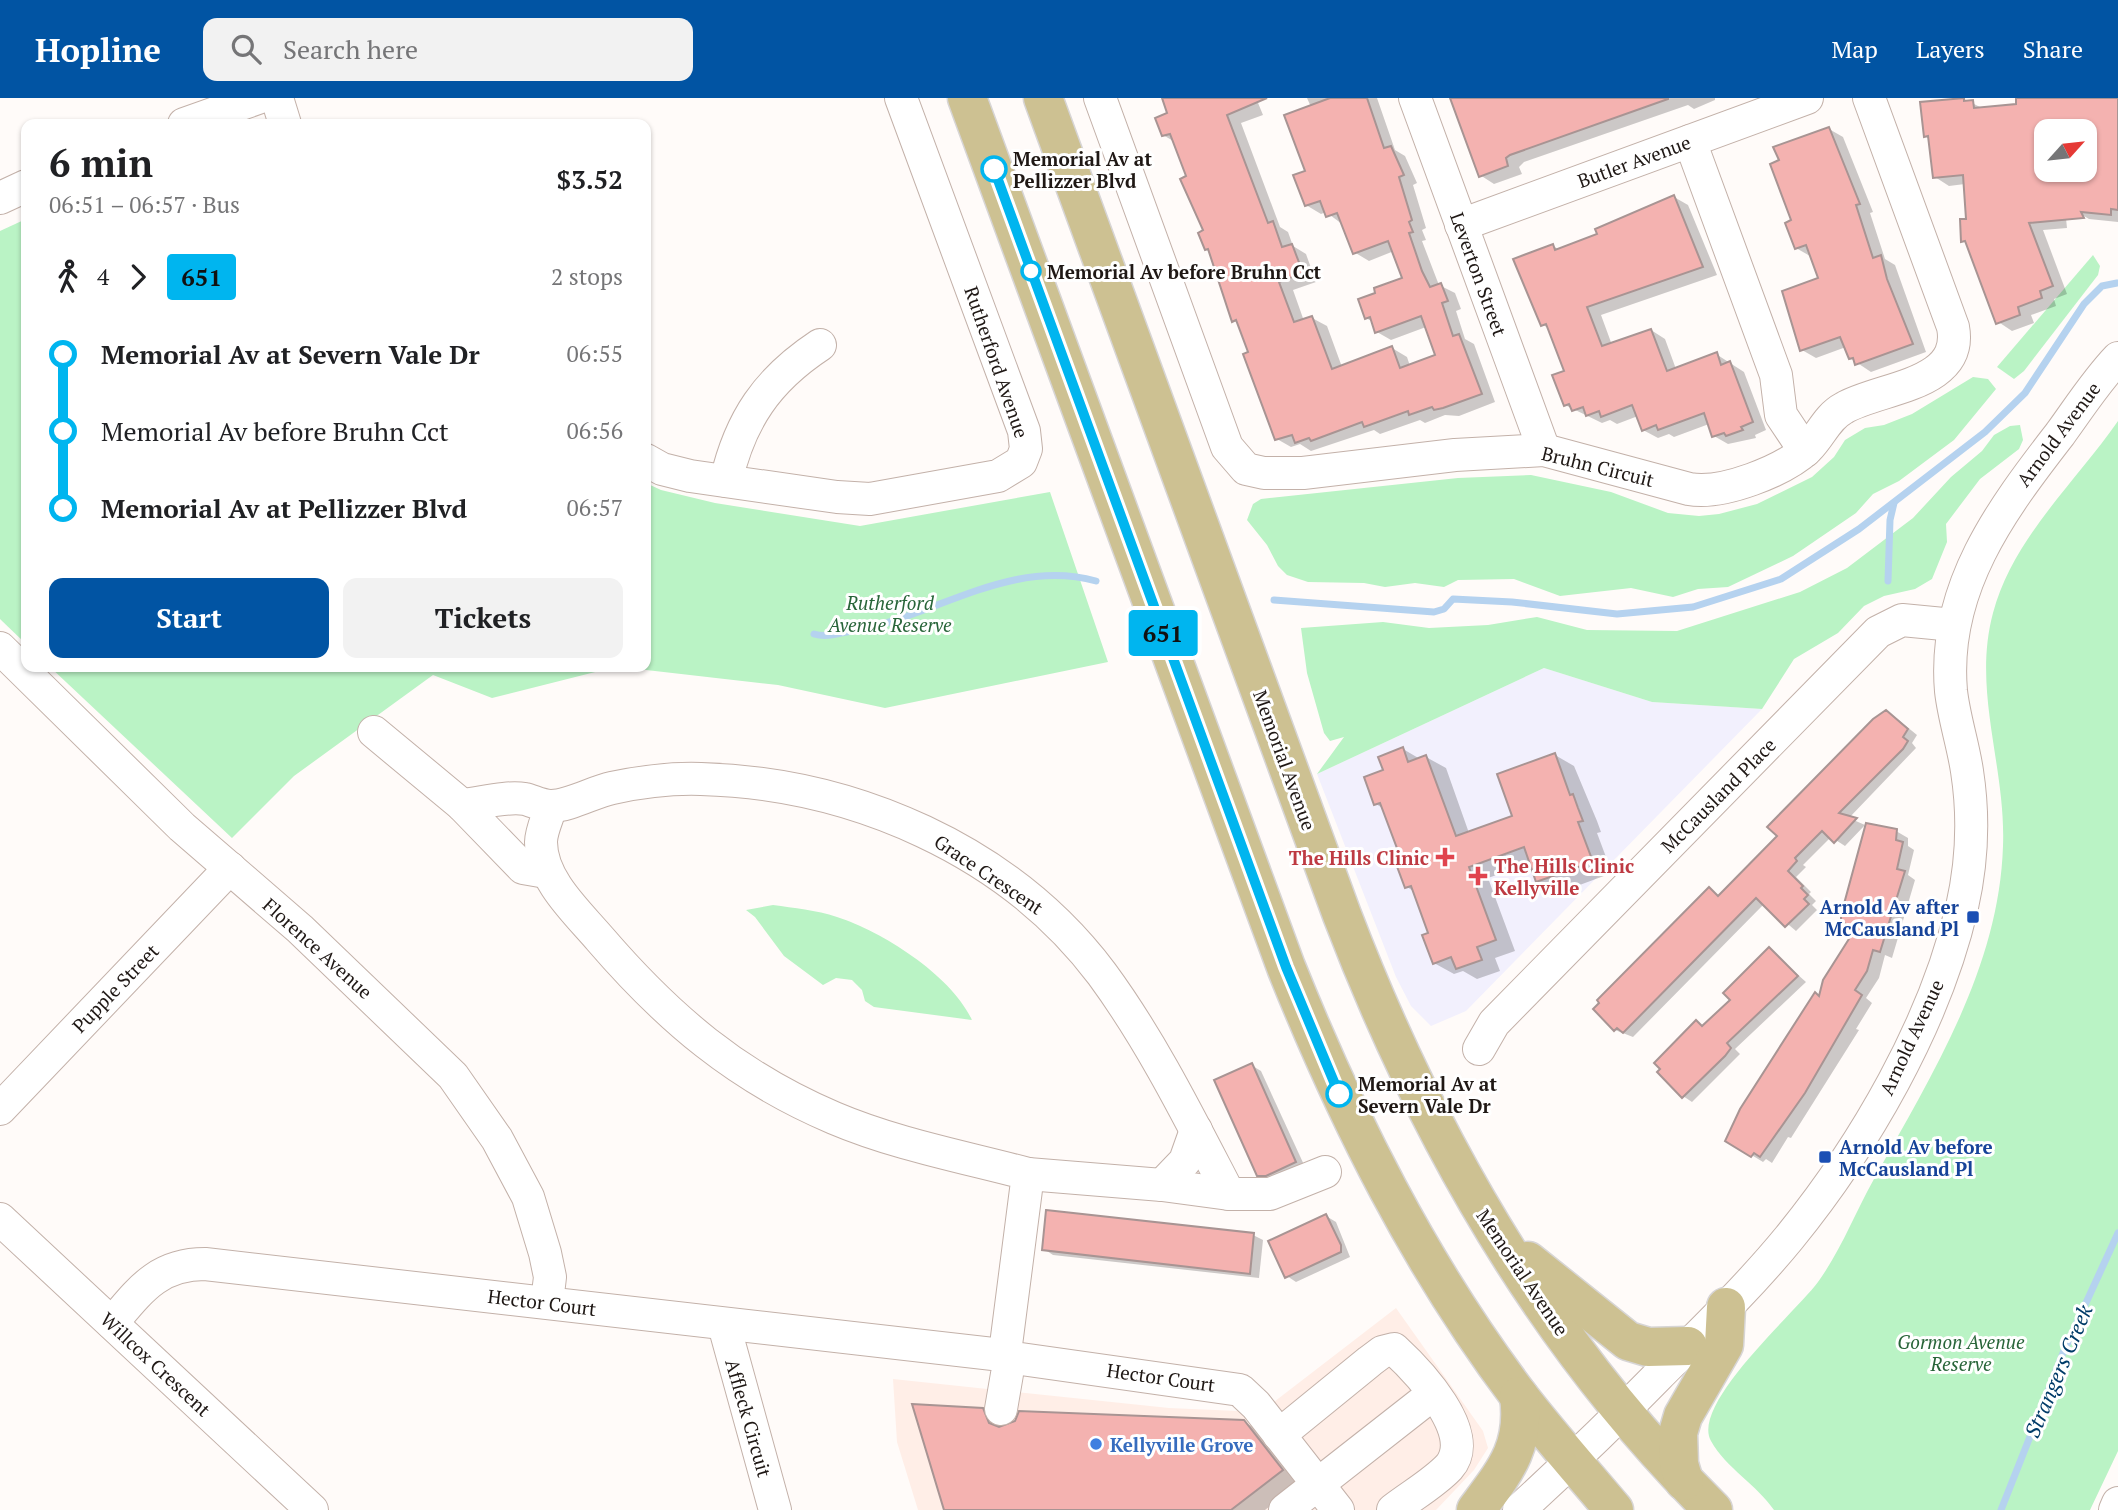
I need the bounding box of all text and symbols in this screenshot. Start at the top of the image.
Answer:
search box [203,18,693,81]
text: Hopline [35,28,161,71]
icon: search [227,30,265,68]
text: Search here [283,32,418,66]
text: Map [1831,33,1878,65]
text: Layers [1916,33,1985,65]
text: Share [2023,33,2083,65]
north arrow [2034,119,2096,182]
map controls [2034,119,2097,182]
street label: Butler Avenue [1574,129,1694,193]
text: 6 min [49,138,153,188]
place label: Memorial Av at Pellizzer Blvd [1013,146,1152,193]
marker: Memorial Av at Pellizzer Blvd [981,156,1007,182]
text: $3.52 [557,162,623,196]
text: 06:51 – 06:57 · Bus [49,189,240,220]
street label: Leverton Street [1445,209,1513,339]
icon: walk [49,258,87,296]
icon: forward [119,258,157,296]
place label: Memorial Av before Bruhn Cct [1047,259,1322,284]
text: 4 [97,261,109,292]
text: 651 [181,261,222,293]
text: 2 stops [551,261,623,292]
marker: Memorial Av before Bruhn Cct [1021,261,1041,281]
street label: Rutherford Avenue [959,283,1035,441]
text: Memorial Av at Severn Vale Dr [101,337,480,371]
text: 06:55 [566,338,623,369]
street label: Arnold Avenue [2010,377,2106,491]
text: Memorial Av before Bruhn Cct [101,414,449,448]
text: 06:56 [566,415,623,446]
street label: Bruhn Circuit [1539,440,1657,492]
text: Memorial Av at Pellizzer Blvd [101,491,467,525]
text: 06:57 [566,492,623,523]
button: Start [49,578,329,658]
button: Tickets [343,578,623,658]
park label: Rutherford Avenue Reserve [827,590,952,637]
line badge: 651 [1123,610,1203,656]
text: 651 [1143,617,1183,649]
street label: Memorial Avenue [1248,686,1322,834]
street label: McCausland Place [1655,732,1781,858]
street label: Grace Crescent [930,828,1048,920]
place label: The Hills Clinic [1289,845,1429,870]
marker: The Hills Clinic [1435,847,1455,867]
place label: The Hills Clinic Kellyville [1494,853,1634,900]
marker: The Hills Clinic Kellyville [1468,866,1488,886]
street label: Florence Avenue [258,892,378,1004]
place label: Arnold Av after McCausland Pl [1820,894,1960,941]
marker: Arnold Av after McCausland Pl [1965,909,1981,925]
street label: Pupple Street [66,938,164,1038]
street label: Arnold Avenue [1873,975,1949,1099]
place label: Memorial Av at Severn Vale Dr [1358,1071,1497,1118]
marker: Memorial Av at Severn Vale Dr [1326,1081,1352,1107]
place label: Arnold Av before McCausland Pl [1839,1134,1993,1181]
marker: Arnold Av before McCausland Pl [1817,1149,1833,1165]
street label: Memorial Avenue [1471,1204,1575,1340]
street label: Hector Court [486,1283,598,1321]
water label: Strangers Creek [2017,1300,2099,1442]
street label: Willcox Crescent [96,1306,216,1422]
park label: Gormon Avenue Reserve [1897,1329,2025,1376]
street label: Affleck Circuit [720,1356,778,1480]
street label: Hector Court [1105,1357,1217,1397]
place label: Kellyville Grove [1110,1432,1253,1457]
marker: Kellyville Grove [1088,1436,1104,1452]

